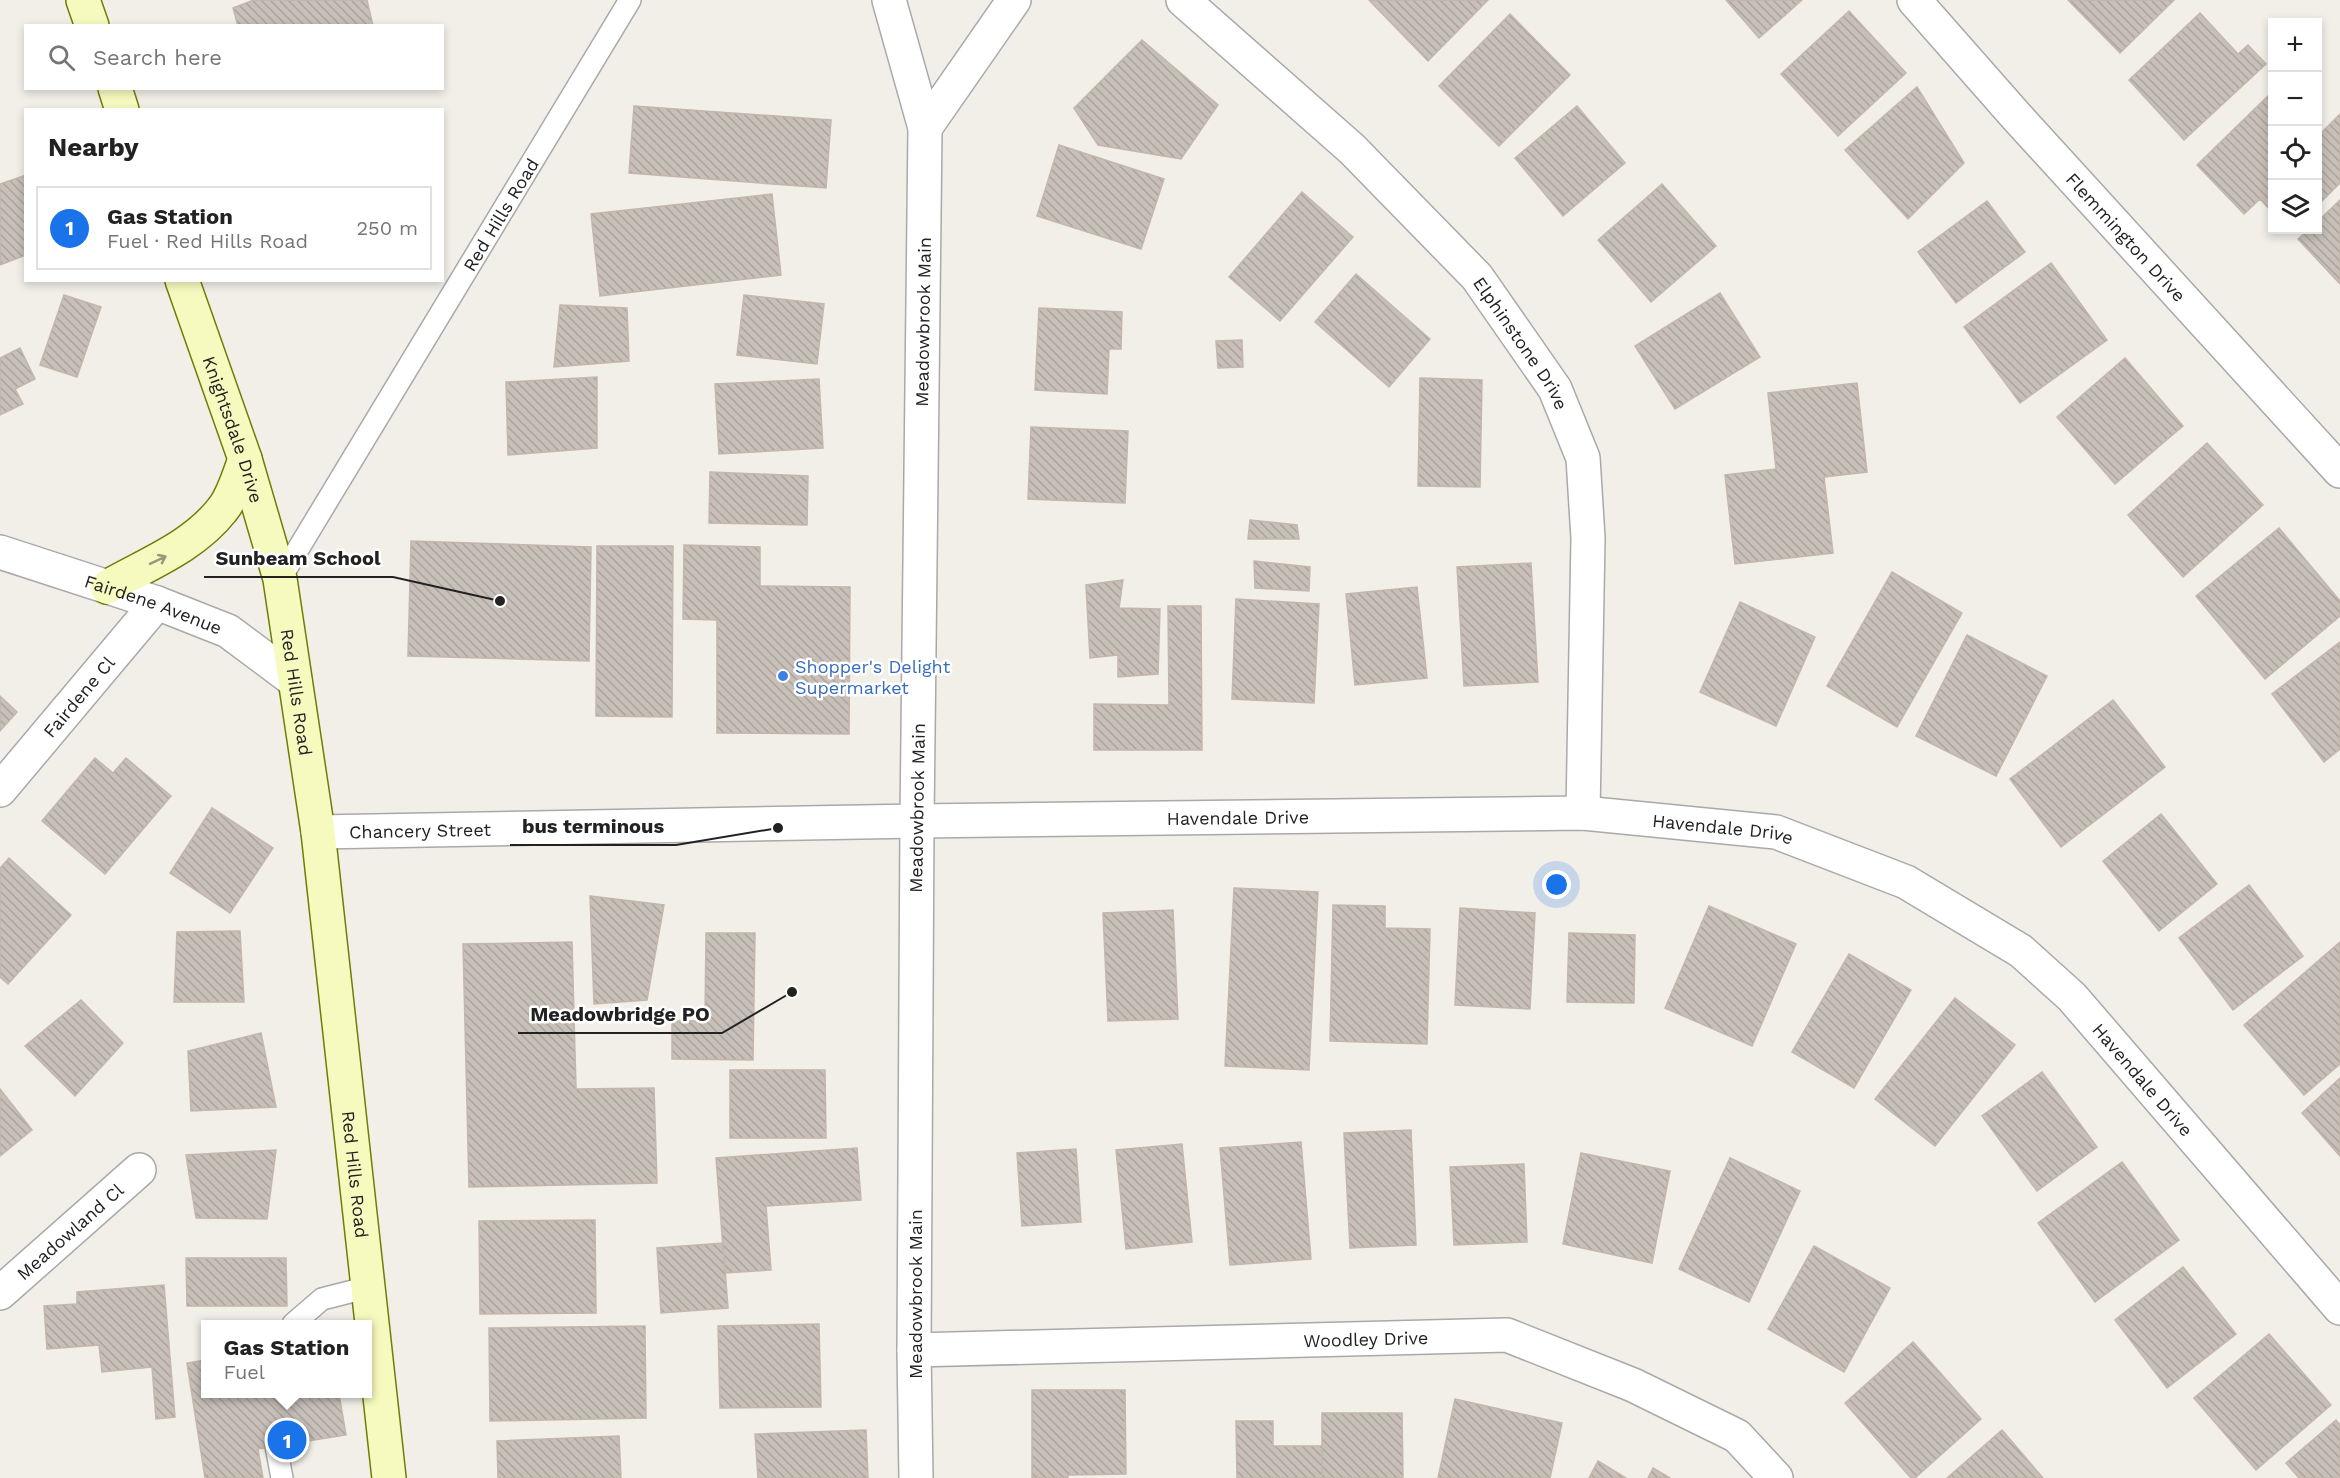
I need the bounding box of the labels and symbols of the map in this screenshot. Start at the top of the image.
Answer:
street label: Red Hills Road [458,154,543,275]
street label: Flemmington Drive [2062,168,2190,306]
street label: Meadowbrook Main [911,237,935,407]
street label: Elphinstone Drive [1469,273,1573,413]
street label: Knightsdale Drive [199,353,268,505]
callout: Sunbeam School [204,539,393,577]
text: Sunbeam School [215,546,381,570]
one-way arrow [149,553,167,565]
street label: Fairdene Avenue [82,570,225,638]
street label: Red Hills Road [277,627,317,757]
street label: Fairdene Cl [38,651,119,741]
place label: Shopper's Delight Supermarket [795,656,951,698]
marker: Shopper's Delight Supermarket [776,669,790,683]
street label: Meadowbrook Main [905,723,929,893]
street label: Havendale Drive [1167,806,1309,828]
callout: bus terminous [510,807,676,845]
street label: Havendale Drive [1651,809,1797,848]
text: bus terminous [522,814,664,838]
street label: Chancery Street [349,818,492,842]
your location [1542,870,1571,899]
callout: Meadowbridge PO [518,995,722,1033]
text: Meadowbridge PO [530,1002,710,1026]
street label: Havendale Drive [2089,1019,2197,1140]
street label: Red Hills Road [338,1109,373,1239]
street label: Meadowland Cl [12,1178,127,1284]
street label: Meadowbrook Main [905,1209,926,1379]
street label: Woodley Drive [1303,1326,1429,1351]
pin: 1 [268,1418,306,1462]

